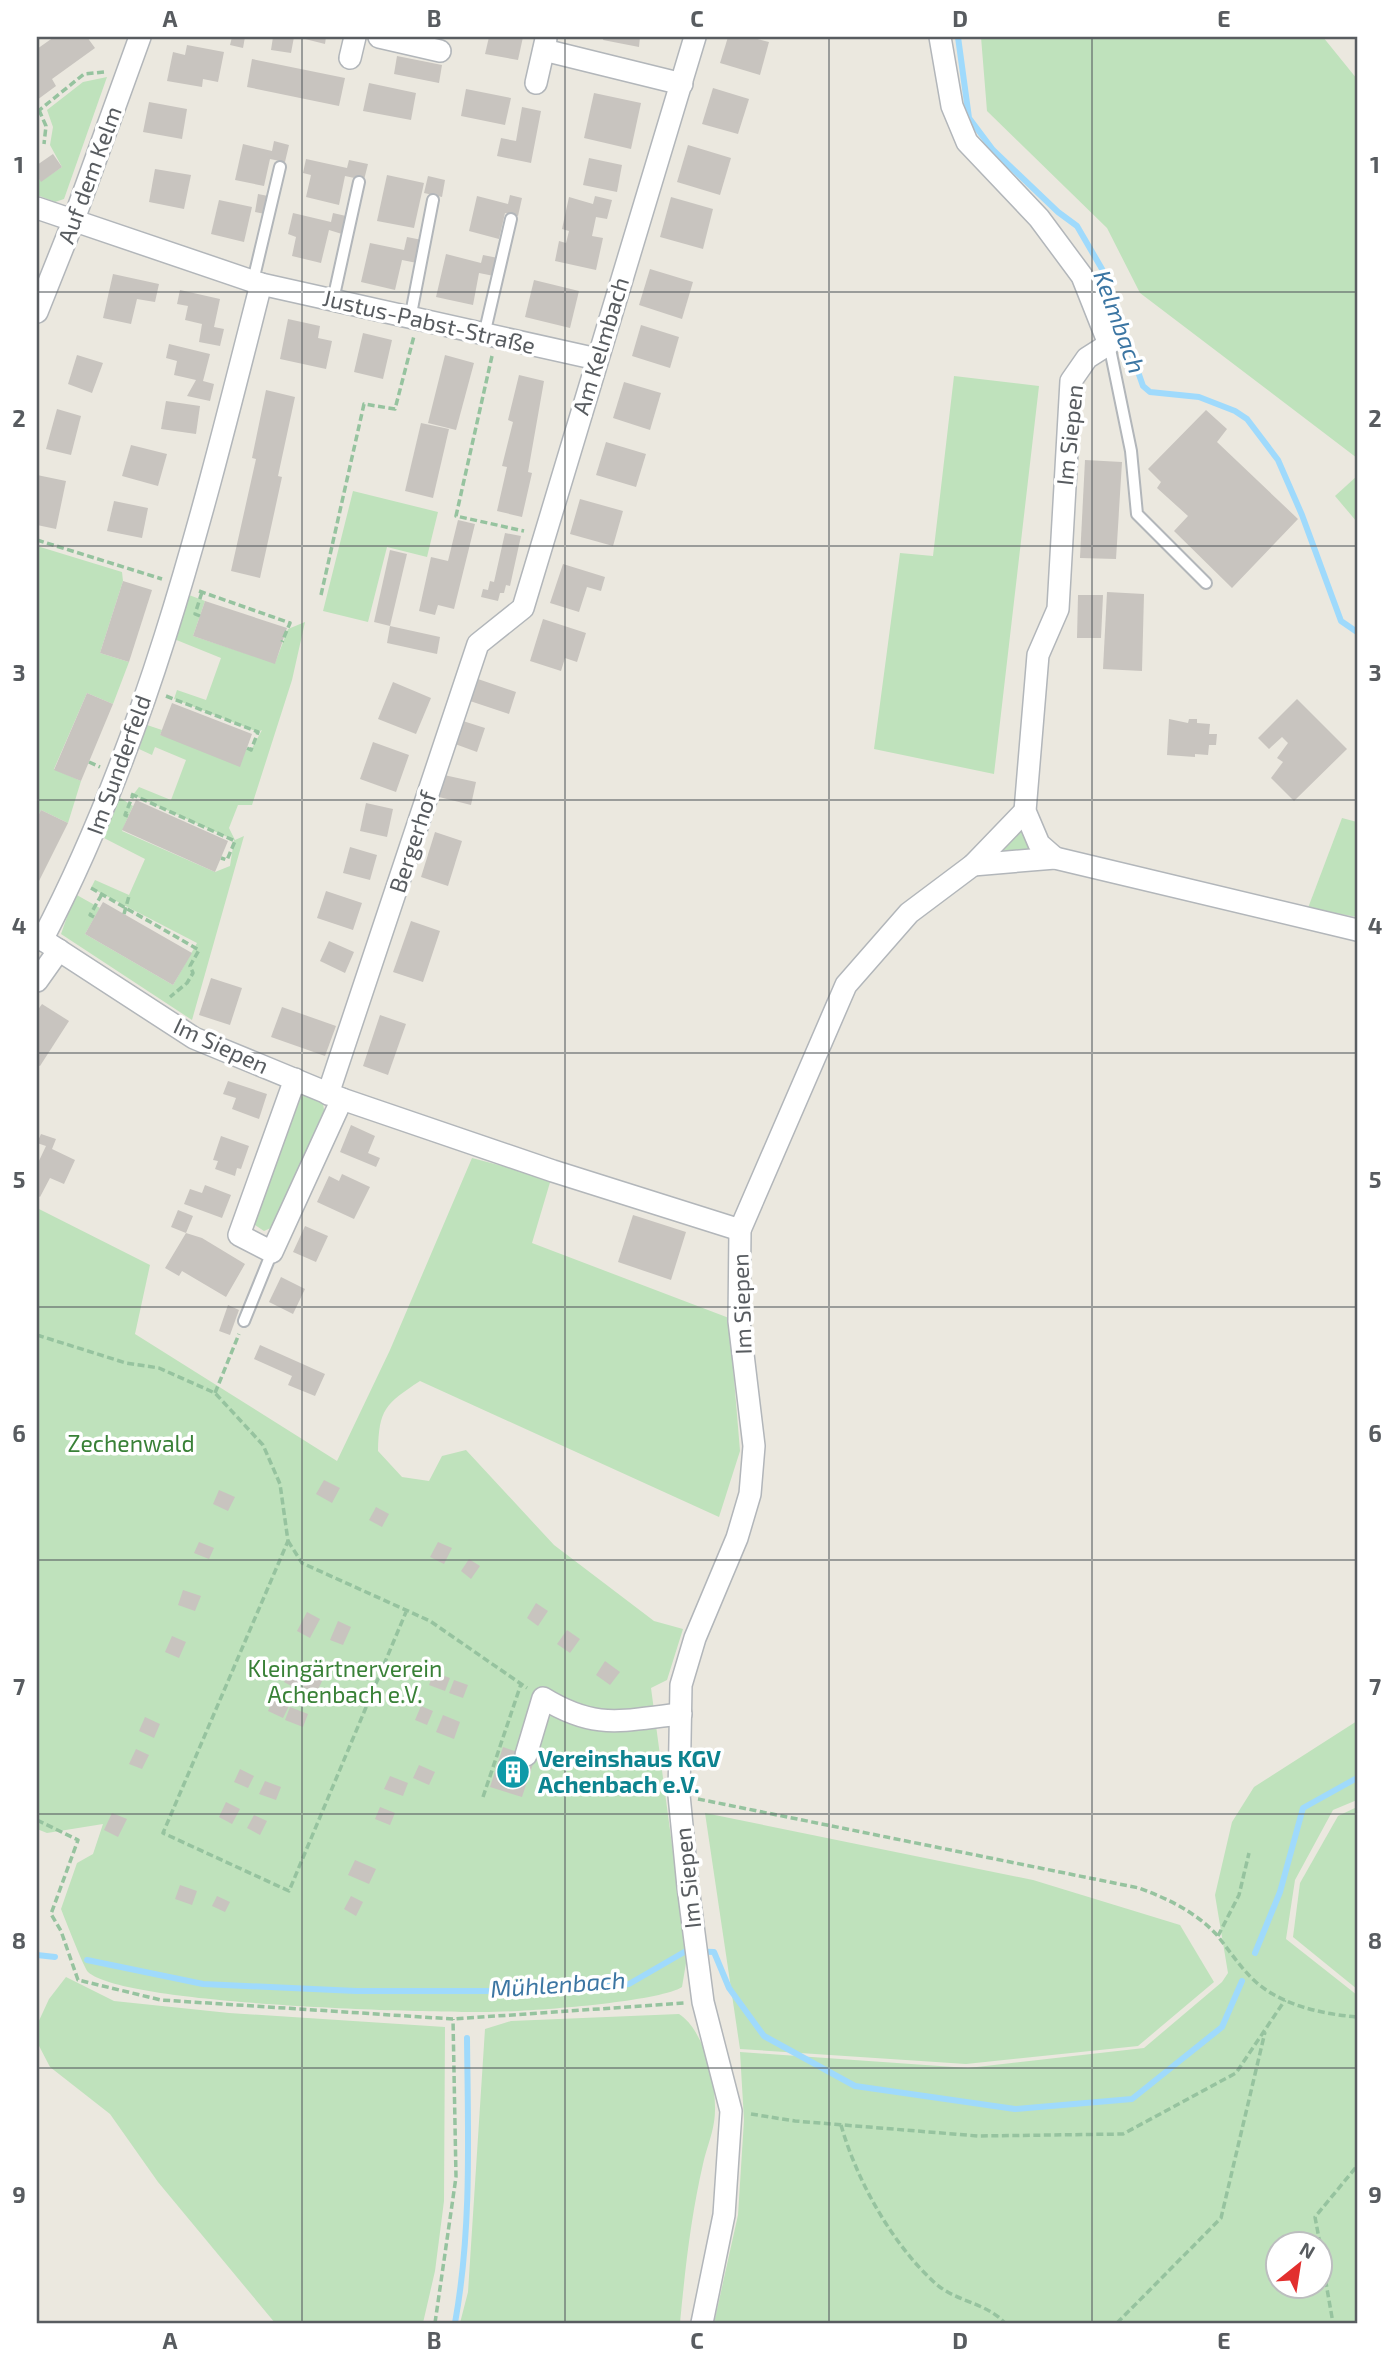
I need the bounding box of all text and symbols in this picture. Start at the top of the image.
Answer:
text: A [162,4,178,32]
text: B [427,4,441,32]
text: C [690,4,704,32]
text: D [952,4,968,32]
text: E [1217,4,1231,32]
street label: Auf dem Kelm [51,102,127,247]
text: 1 [14,150,24,178]
text: 1 [1370,150,1380,178]
water label: Kelmbach [1088,266,1152,377]
street label: Am Kelmbach [566,273,634,418]
street label: Justus-Pabst-Straße [320,283,538,359]
street label: Im Siepen [1050,383,1088,487]
text: 2 [12,404,26,432]
text: 2 [1368,404,1382,432]
text: 3 [12,658,26,686]
text: 3 [1368,658,1382,686]
street label: Im Sunderfeld [80,691,156,838]
street label: Bergerhof [382,786,442,896]
text: 4 [12,911,26,939]
text: 4 [1368,911,1382,939]
street label: Im Siepen [170,1011,273,1079]
text: 5 [13,1165,25,1193]
text: 5 [1369,1165,1381,1193]
street label: Im Siepen [725,1253,757,1355]
text: 6 [12,1419,26,1447]
text: 6 [1368,1419,1382,1447]
park label: Zechenwald [67,1429,195,1457]
park label: Kleingärtnerverein Achenbach e.V. [248,1654,442,1708]
text: 7 [13,1672,25,1700]
text: 7 [1369,1672,1381,1700]
place label: Vereinshaus KGV Achenbach e.V. [538,1744,721,1798]
building icon: Vereinshaus KGV Achenbach e.V. [494,1753,532,1791]
street label: Im Siepen [668,1826,706,1930]
text: 8 [12,1926,26,1954]
text: 8 [1368,1926,1382,1954]
water label: Mühlenbach [489,1964,626,2003]
text: 9 [12,2180,26,2208]
text: 9 [1368,2180,1382,2208]
north arrow [1264,2230,1334,2300]
text: N [1296,2236,1319,2263]
text: A [162,2326,178,2354]
text: B [427,2326,441,2354]
text: C [690,2326,704,2354]
text: D [952,2326,968,2354]
text: E [1217,2326,1231,2354]

